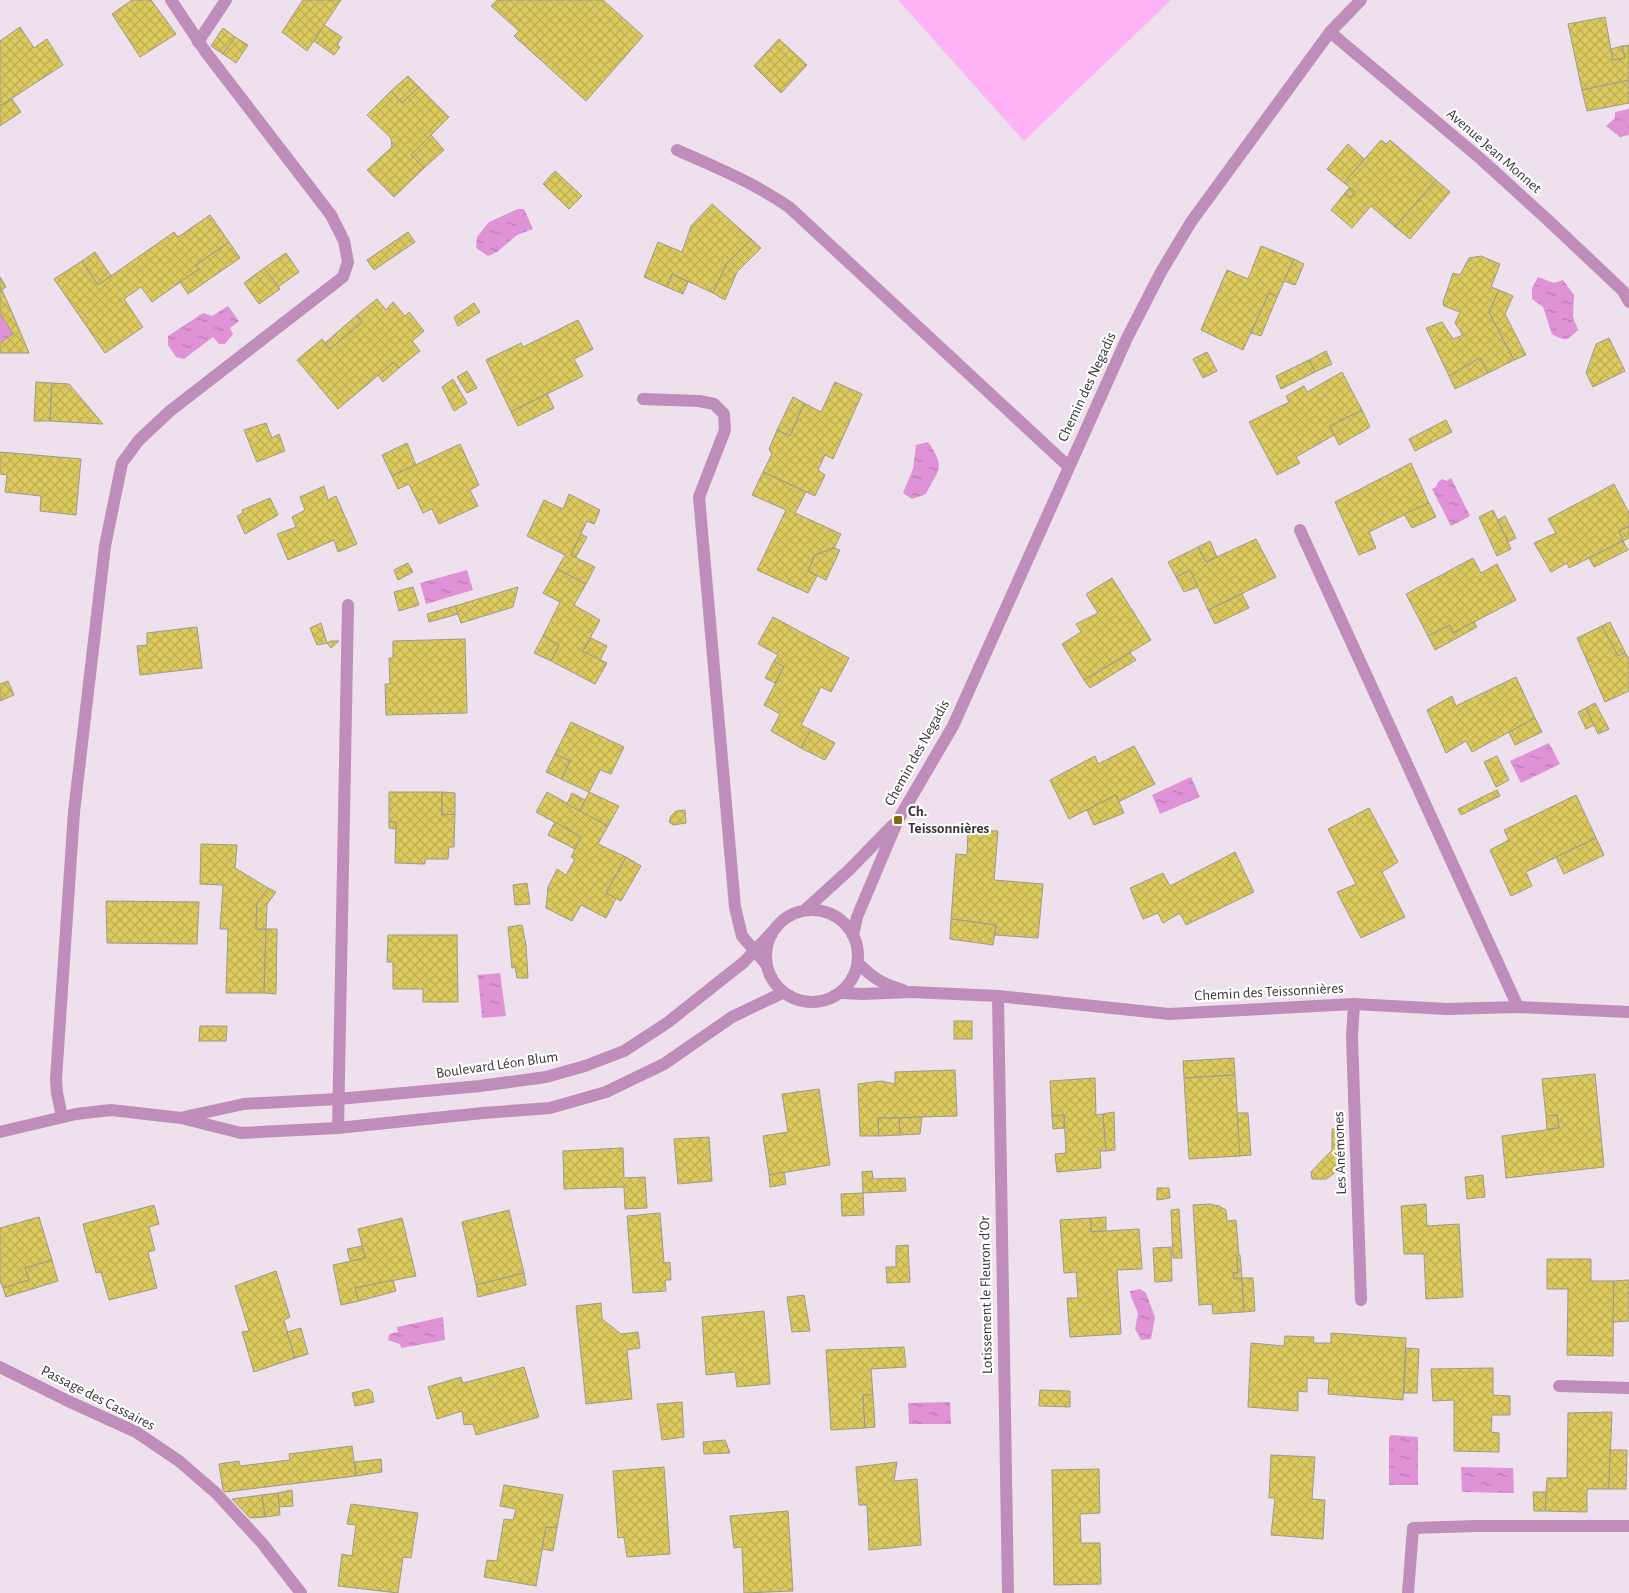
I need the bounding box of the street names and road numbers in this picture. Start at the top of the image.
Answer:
street label: Avenue Jean Monnet [1444,106,1544,196]
street label: Chemin des Negadis [1055,330,1119,444]
street label: Chemin des Negadis [882,697,952,809]
street label: Chemin des Teissonnières [1194,981,1344,1003]
street label: Boulevard Léon Blum [435,1049,559,1081]
street label: Les Anémones [1331,1111,1349,1195]
street label: Lotissement le Fleuron d'Or [977,1216,995,1374]
street label: Passage des Cassaires [39,1363,157,1433]

